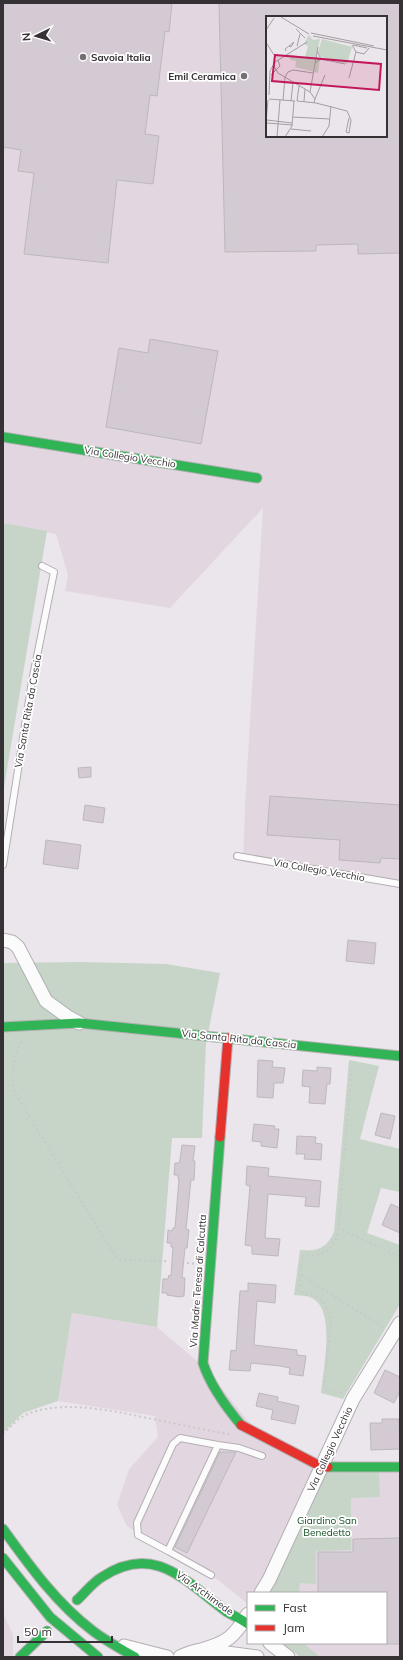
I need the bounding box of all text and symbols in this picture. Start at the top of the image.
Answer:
north arrow [16,16,56,56]
inset map [266,16,387,137]
text: N [19,32,33,42]
place label: Savoia Italia [91,51,151,64]
marker: Savoia Italia [78,52,88,62]
place label: Emil Ceramica [168,70,236,83]
marker: Emil Ceramica [239,71,249,81]
street label: Via Collegio Vecchio [83,443,177,471]
street label: Via Santa Rita da Cascia [12,653,44,769]
street label: Via Collegio Vecchio [272,856,366,884]
street label: Via Santa Rita da Cascia [181,1027,297,1051]
street label: Via Madre Teresa di Calcutta [187,1214,209,1348]
street label: Via Collegio Vecchio [305,1404,356,1494]
park label: Giardino San Benedetto [297,1514,357,1539]
street label: Via Archimede [174,1568,236,1618]
legend [247,1592,387,1644]
text: Fast [283,1600,307,1615]
scale bar [18,1618,112,1644]
text: Jam [283,1620,305,1635]
text: 50 m [24,1624,52,1639]

